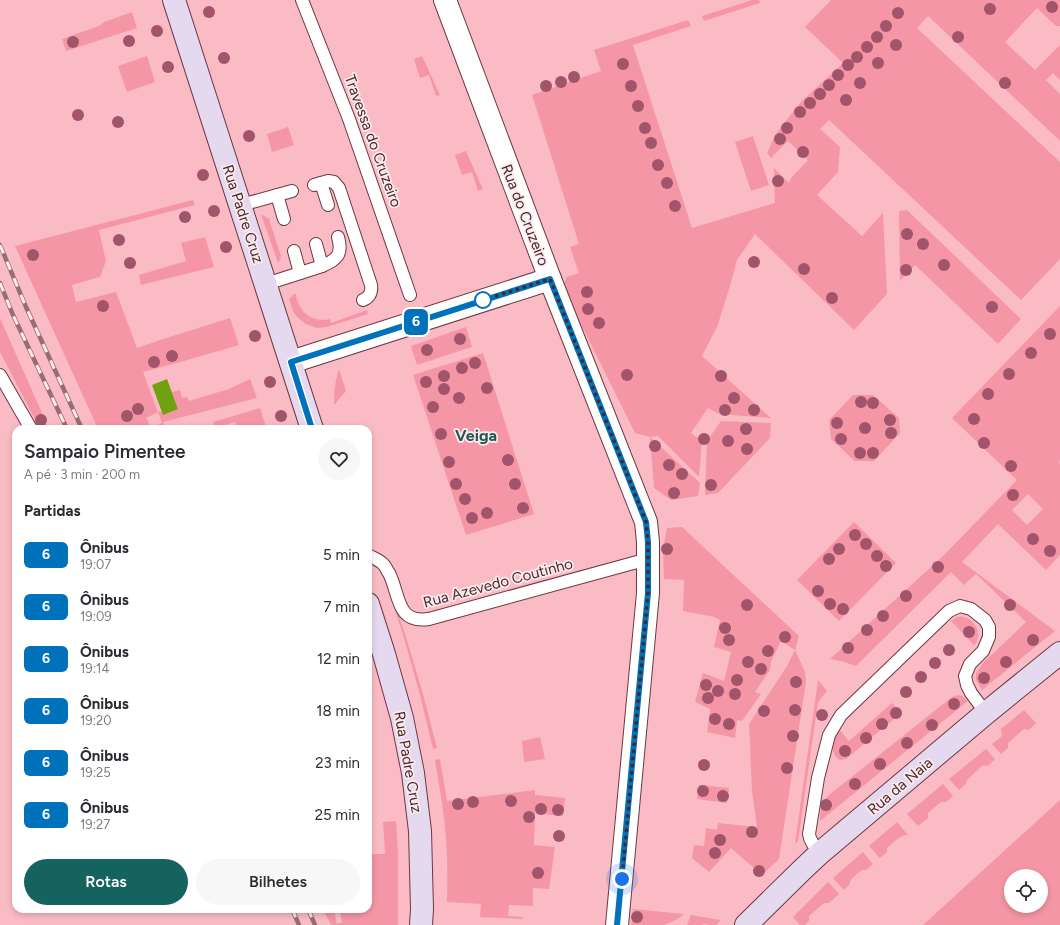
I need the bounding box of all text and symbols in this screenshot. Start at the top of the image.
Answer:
street label: Travessa do Cruzeiro [341,72,405,210]
street label: Rua Padre Cruz [219,162,267,266]
street label: Rua do Cruzeiro [497,162,553,269]
unlabelled marker [474,291,492,309]
line badge: 6 [403,309,429,335]
text: 6 [412,313,420,330]
district label: Veiga [455,426,497,445]
button: heart [318,438,360,480]
text: Sampaio Pimentee [24,440,186,463]
text: A pé · 3 min · 200 m [24,467,140,482]
text: Partidas [24,502,80,520]
text: Ônibus [80,539,129,557]
text: 6 [42,546,50,563]
text: 5 min [323,546,360,564]
street label: Rua Azevedo Coutinho [421,554,575,612]
text: 19:07 [80,557,111,572]
text: Ônibus [80,591,129,609]
text: 6 [42,598,50,615]
text: 7 min [324,598,360,616]
text: 19:09 [80,609,112,624]
text: Ônibus [80,643,129,661]
text: 6 [42,650,50,667]
text: 12 min [317,650,360,668]
text: 19:14 [80,661,109,676]
text: Ônibus [80,695,129,713]
text: 6 [42,702,50,719]
text: 18 min [316,702,360,720]
street label: Rua Padre Cruz [390,710,426,814]
text: 19:20 [80,713,112,728]
text: Ônibus [80,747,129,765]
text: 6 [42,754,50,771]
text: 23 min [315,754,360,772]
street label: Rua da Naia [864,754,936,818]
text: 19:25 [80,765,111,780]
text: Ônibus [80,799,129,817]
text: 6 [42,806,50,823]
text: 25 min [315,806,360,824]
text: 19:27 [80,817,110,832]
button: Rotas [24,859,188,905]
button: Bilhetes [196,859,360,905]
your location [612,869,632,889]
map controls [1004,869,1048,913]
button: locate [1004,869,1048,913]

